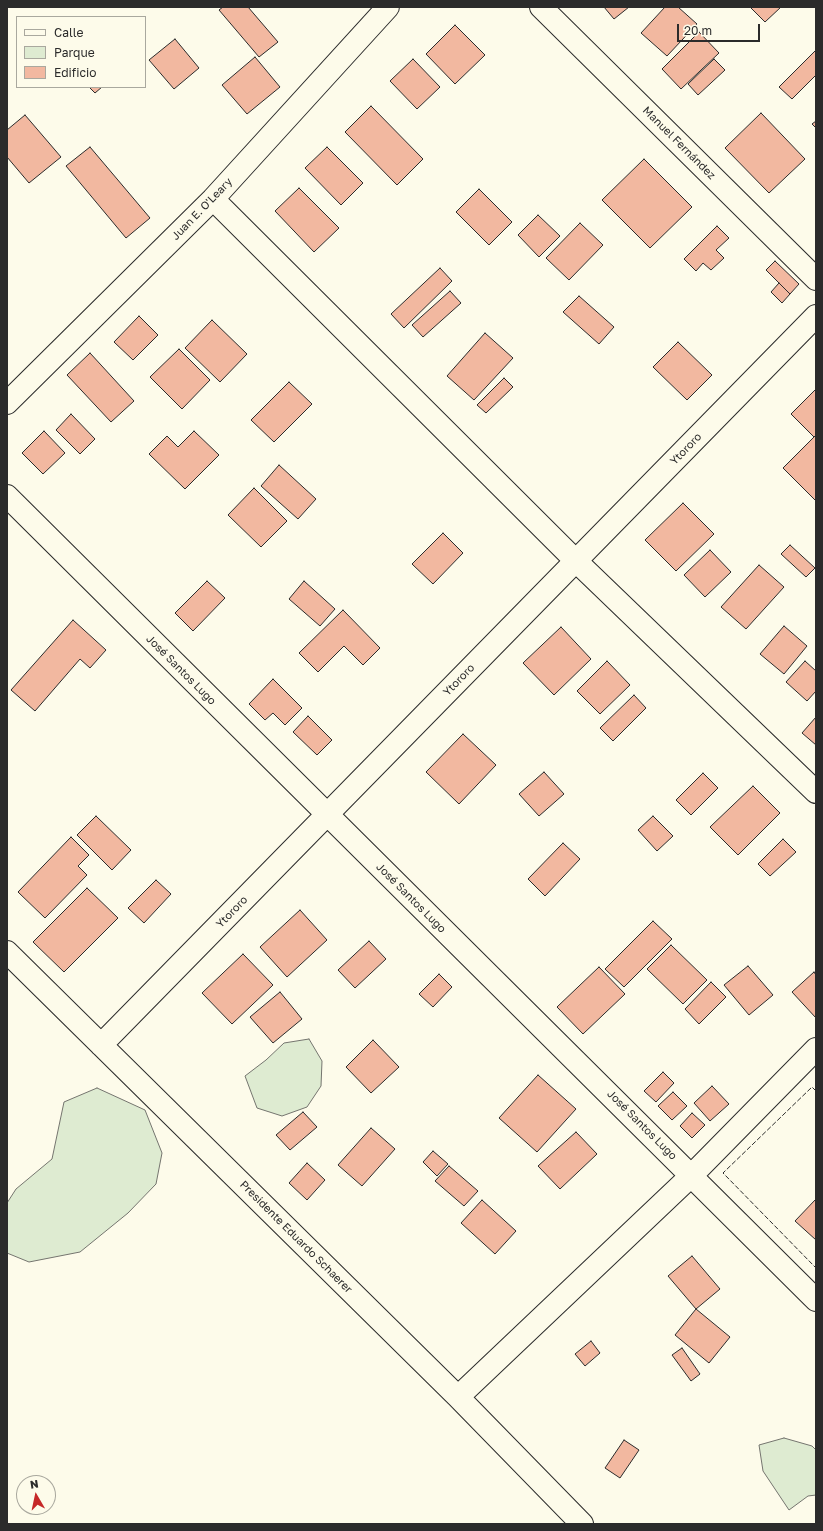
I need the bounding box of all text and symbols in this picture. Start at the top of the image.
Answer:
legend [16,16,146,88]
scale bar [679,16,762,42]
text: 20 m [684,23,712,38]
text: Calle [54,25,83,40]
text: Parque [54,45,95,60]
text: Edificio [54,65,96,80]
street label: Manuel Fernández [640,104,718,182]
street label: Juan E. O'Leary [169,175,235,243]
street label: Ytororo [668,430,704,468]
street label: José Santos Lugo [143,632,219,708]
street label: Ytororo [441,661,477,699]
street label: José Santos Lugo [373,860,449,936]
street label: Ytororo [214,893,250,931]
street label: José Santos Lugo [604,1087,680,1163]
street label: Presidente Eduardo Schaerer [237,1178,355,1296]
north arrow [16,1475,56,1515]
text: N [29,1477,39,1491]

